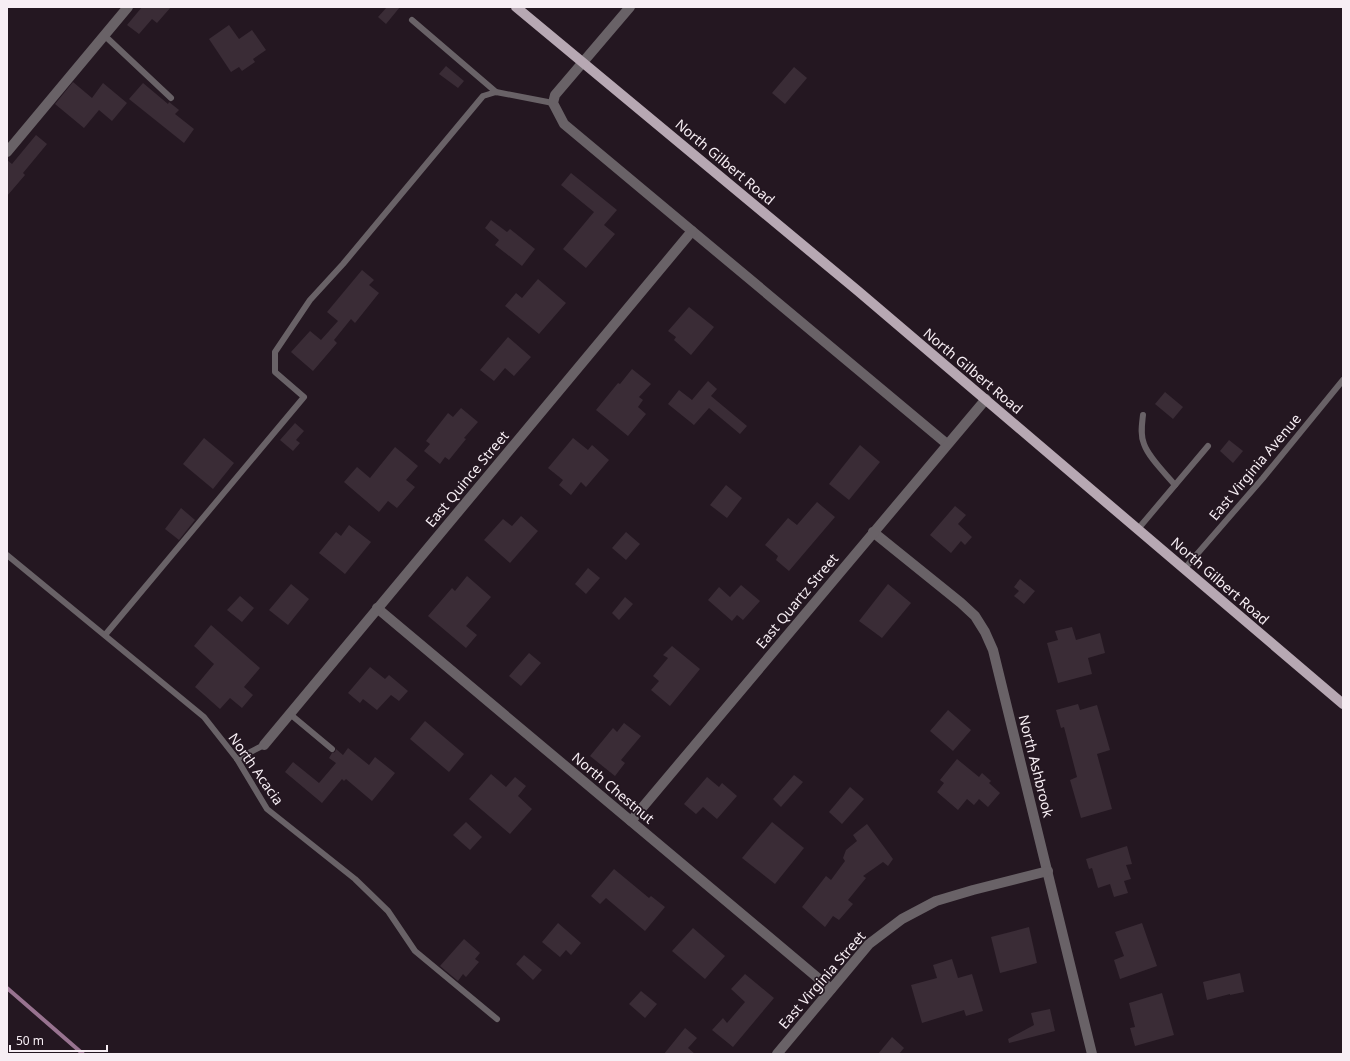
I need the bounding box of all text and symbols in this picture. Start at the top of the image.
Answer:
street label: North Gilbert Road [672,114,779,209]
street label: North Gilbert Road [920,323,1027,418]
street label: East Virginia Avenue [1204,409,1305,524]
street label: East Quince Street [421,427,513,531]
street label: North Gilbert Road [1167,533,1273,629]
street label: East Quartz Street [751,549,842,652]
street label: North Ashbrook [1015,713,1059,820]
street label: North Acacia [225,729,288,809]
street label: North Chestnut [568,748,658,828]
street label: East Virginia Street [774,927,869,1033]
scale bar [10,1027,107,1053]
text: 50 m [16,1032,44,1049]

